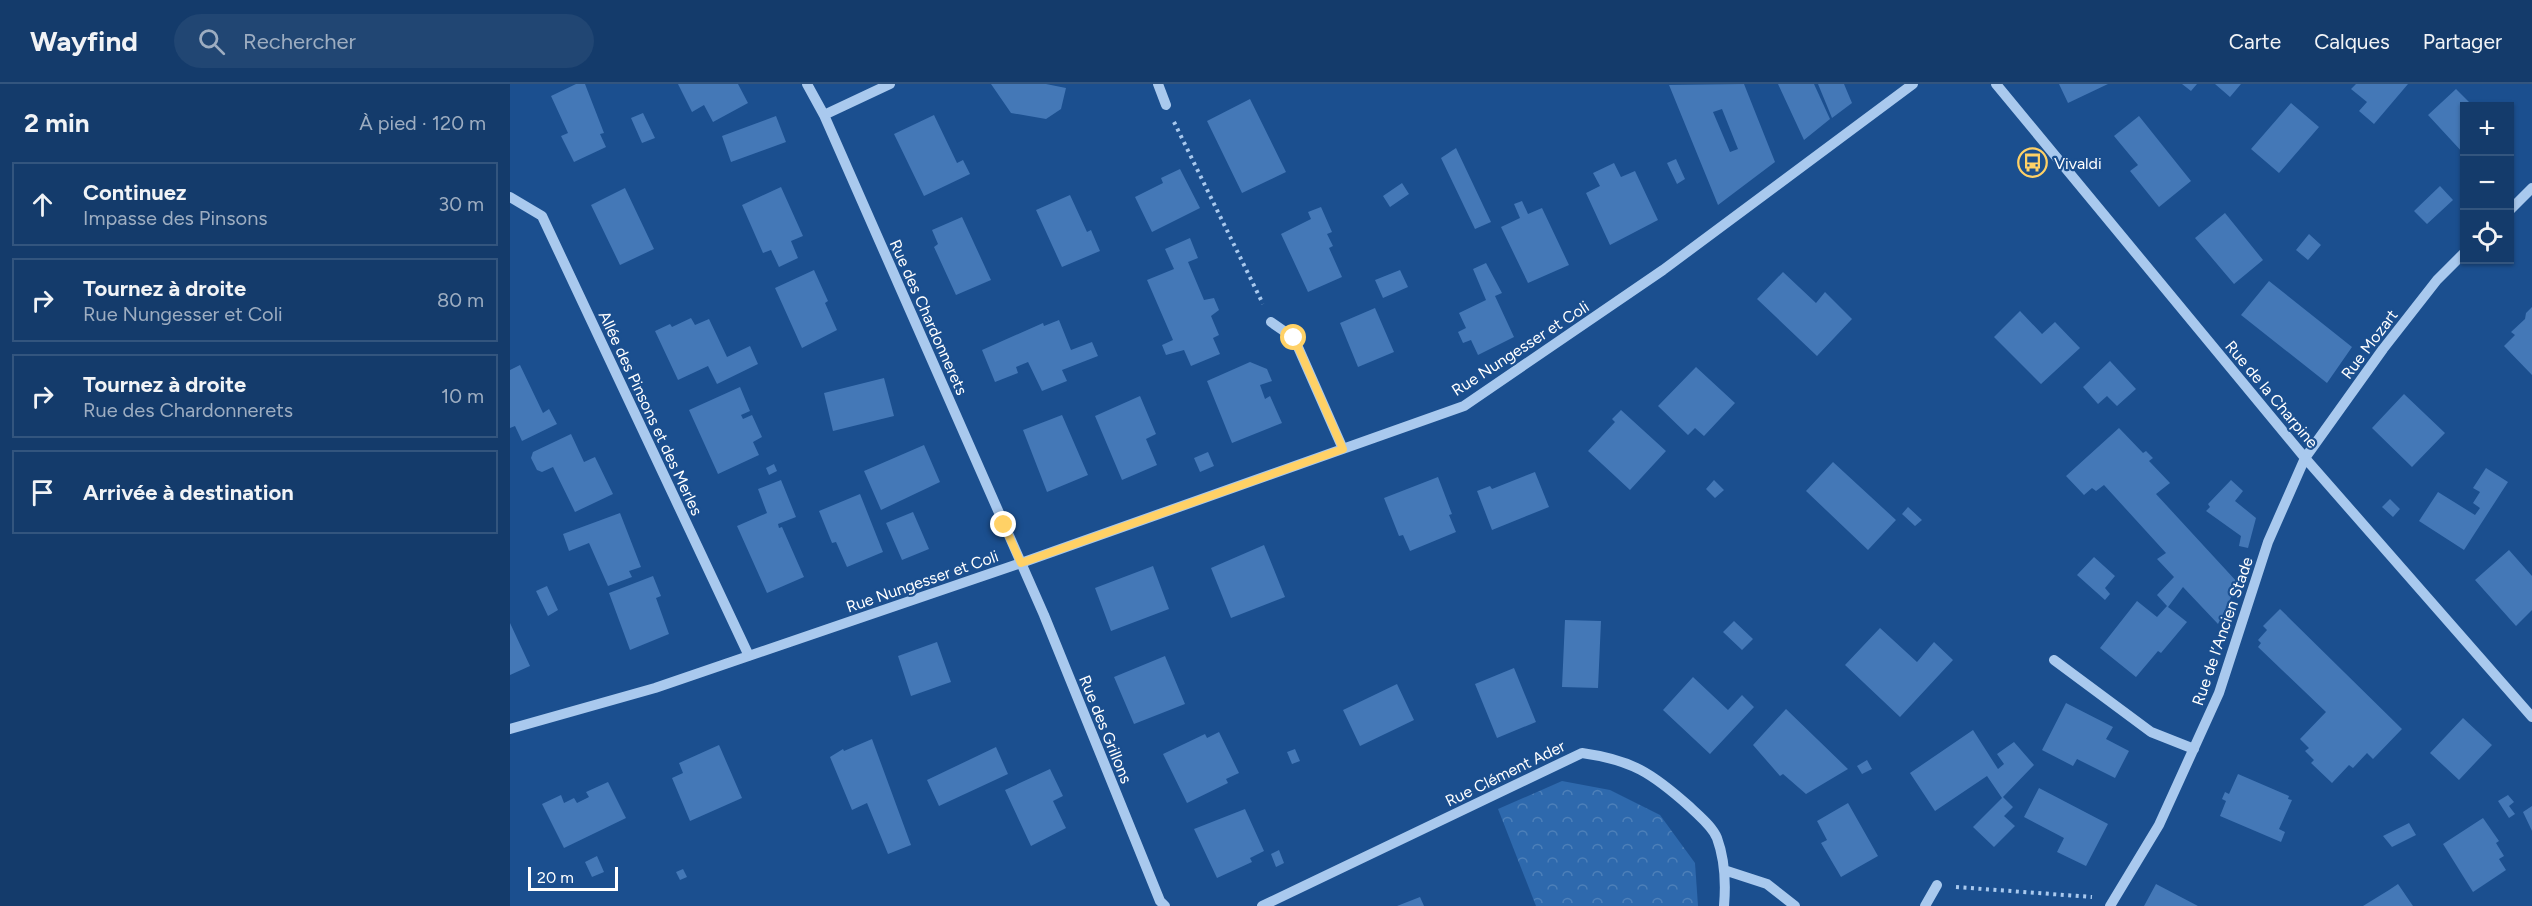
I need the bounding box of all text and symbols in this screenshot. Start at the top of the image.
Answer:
search box [174,14,594,68]
text: Wayfind [30,24,138,58]
icon: search [195,25,228,58]
text: Rechercher [243,28,356,55]
text: Carte [2229,29,2281,54]
text: Calques [2314,29,2390,54]
text: Partager [2423,29,2502,54]
map controls [2460,102,2514,264]
button: + [2460,102,2514,156]
text: 2 min [24,107,90,139]
text: À pied · 120 m [359,111,486,135]
bus stop icon: Vivaldi [2017,147,2049,179]
place label: Vivaldi [2054,154,2102,173]
button: − [2460,156,2514,210]
text: Continuez [83,179,187,206]
icon: ahead [26,188,59,221]
text: 30 m [438,192,484,216]
text: Impasse des Pinsons [83,206,268,230]
button: locate [2460,210,2514,264]
street label: Rue des Chardonnerets [886,237,971,398]
text: Tournez à droite [83,275,246,302]
icon: right [26,284,59,317]
text: 80 m [437,288,484,312]
street label: Rue Nungesser et Coli [1448,297,1592,400]
text: Rue Nungesser et Coli [83,302,283,326]
street label: Rue Mozart [2337,306,2402,383]
street label: Allée des Pinsons et des Merles [595,308,706,518]
route start [1280,324,1306,350]
street label: Rue de la Charpine [2221,337,2322,452]
text: Tournez à droite [83,371,246,398]
icon: right [26,380,59,413]
text: 10 m [441,384,484,408]
text: Rue des Chardonnerets [83,398,293,422]
icon: arrive [26,476,59,509]
text: Arrivée à destination [83,479,294,506]
route end [990,511,1016,537]
street label: Rue Nungesser et Coli [844,546,1001,616]
street label: Rue de l’Ancien Stade [2188,554,2257,708]
street label: Rue des Grillons [1075,672,1136,786]
street label: Rue Clément Ader [1442,736,1569,811]
scale bar [528,864,618,892]
text: 20 m [537,868,574,887]

